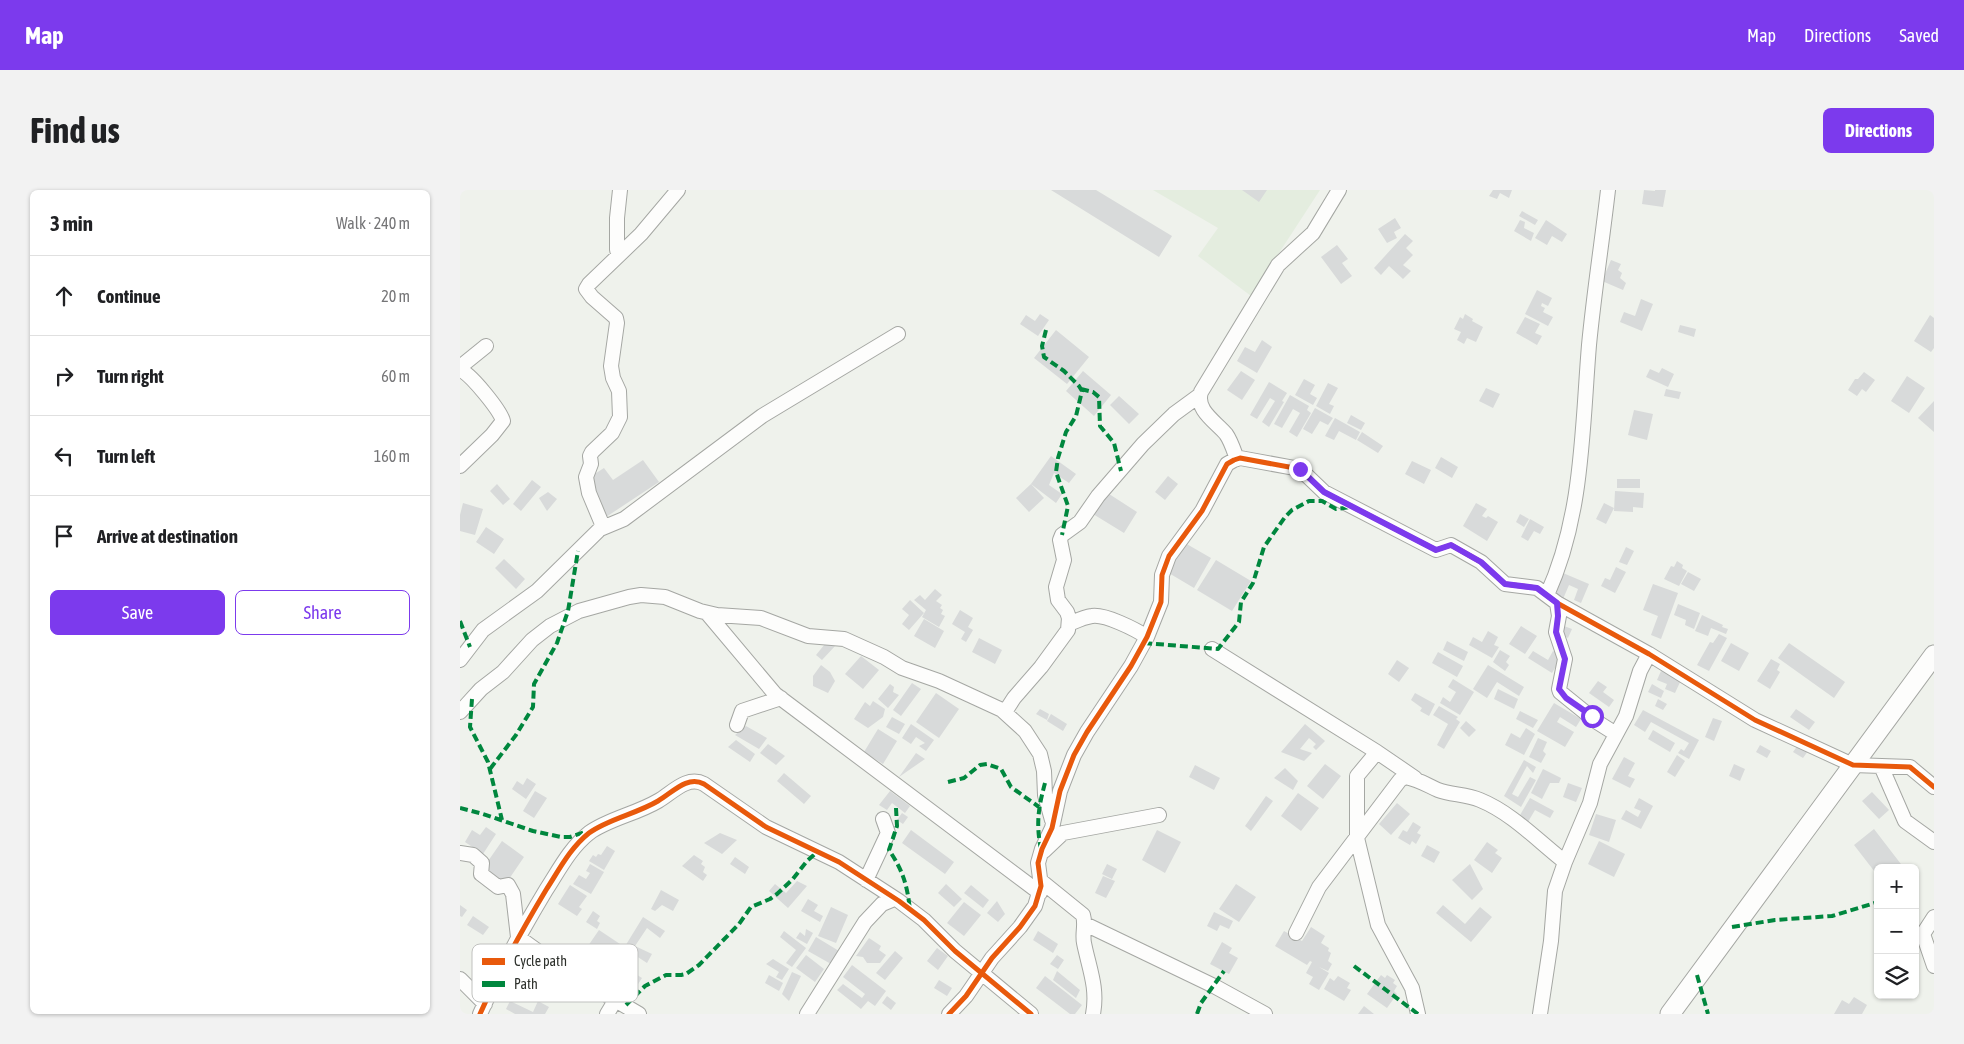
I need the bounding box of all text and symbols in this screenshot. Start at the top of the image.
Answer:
text: Map [25,22,64,49]
text: Map [1747,25,1776,46]
text: Directions [1804,25,1871,46]
text: Saved [1899,25,1939,46]
button: Directions [1823,108,1934,153]
text: Find us [30,110,120,150]
text: 3 min [50,211,93,235]
text: Walk · 240 m [336,214,410,232]
icon: ahead [50,282,78,310]
text: Continue [97,285,161,307]
text: 20 m [381,287,410,305]
icon: right [50,362,78,390]
text: Turn right [97,365,164,387]
text: 60 m [381,367,410,385]
icon: left [50,442,78,470]
text: Turn left [97,445,155,467]
text: 160 m [374,447,410,465]
route end [1289,458,1312,481]
icon: arrive [50,522,78,550]
text: Arrive at destination [97,525,238,547]
button: Save [50,590,225,635]
button: Share [235,590,410,635]
route start [1581,705,1604,728]
map controls [1874,864,1919,999]
button: + [1874,864,1919,909]
button: − [1874,909,1919,954]
legend [472,944,638,1002]
text: Cycle path [514,953,567,969]
button: layers [1874,954,1919,999]
text: Path [514,976,538,992]

